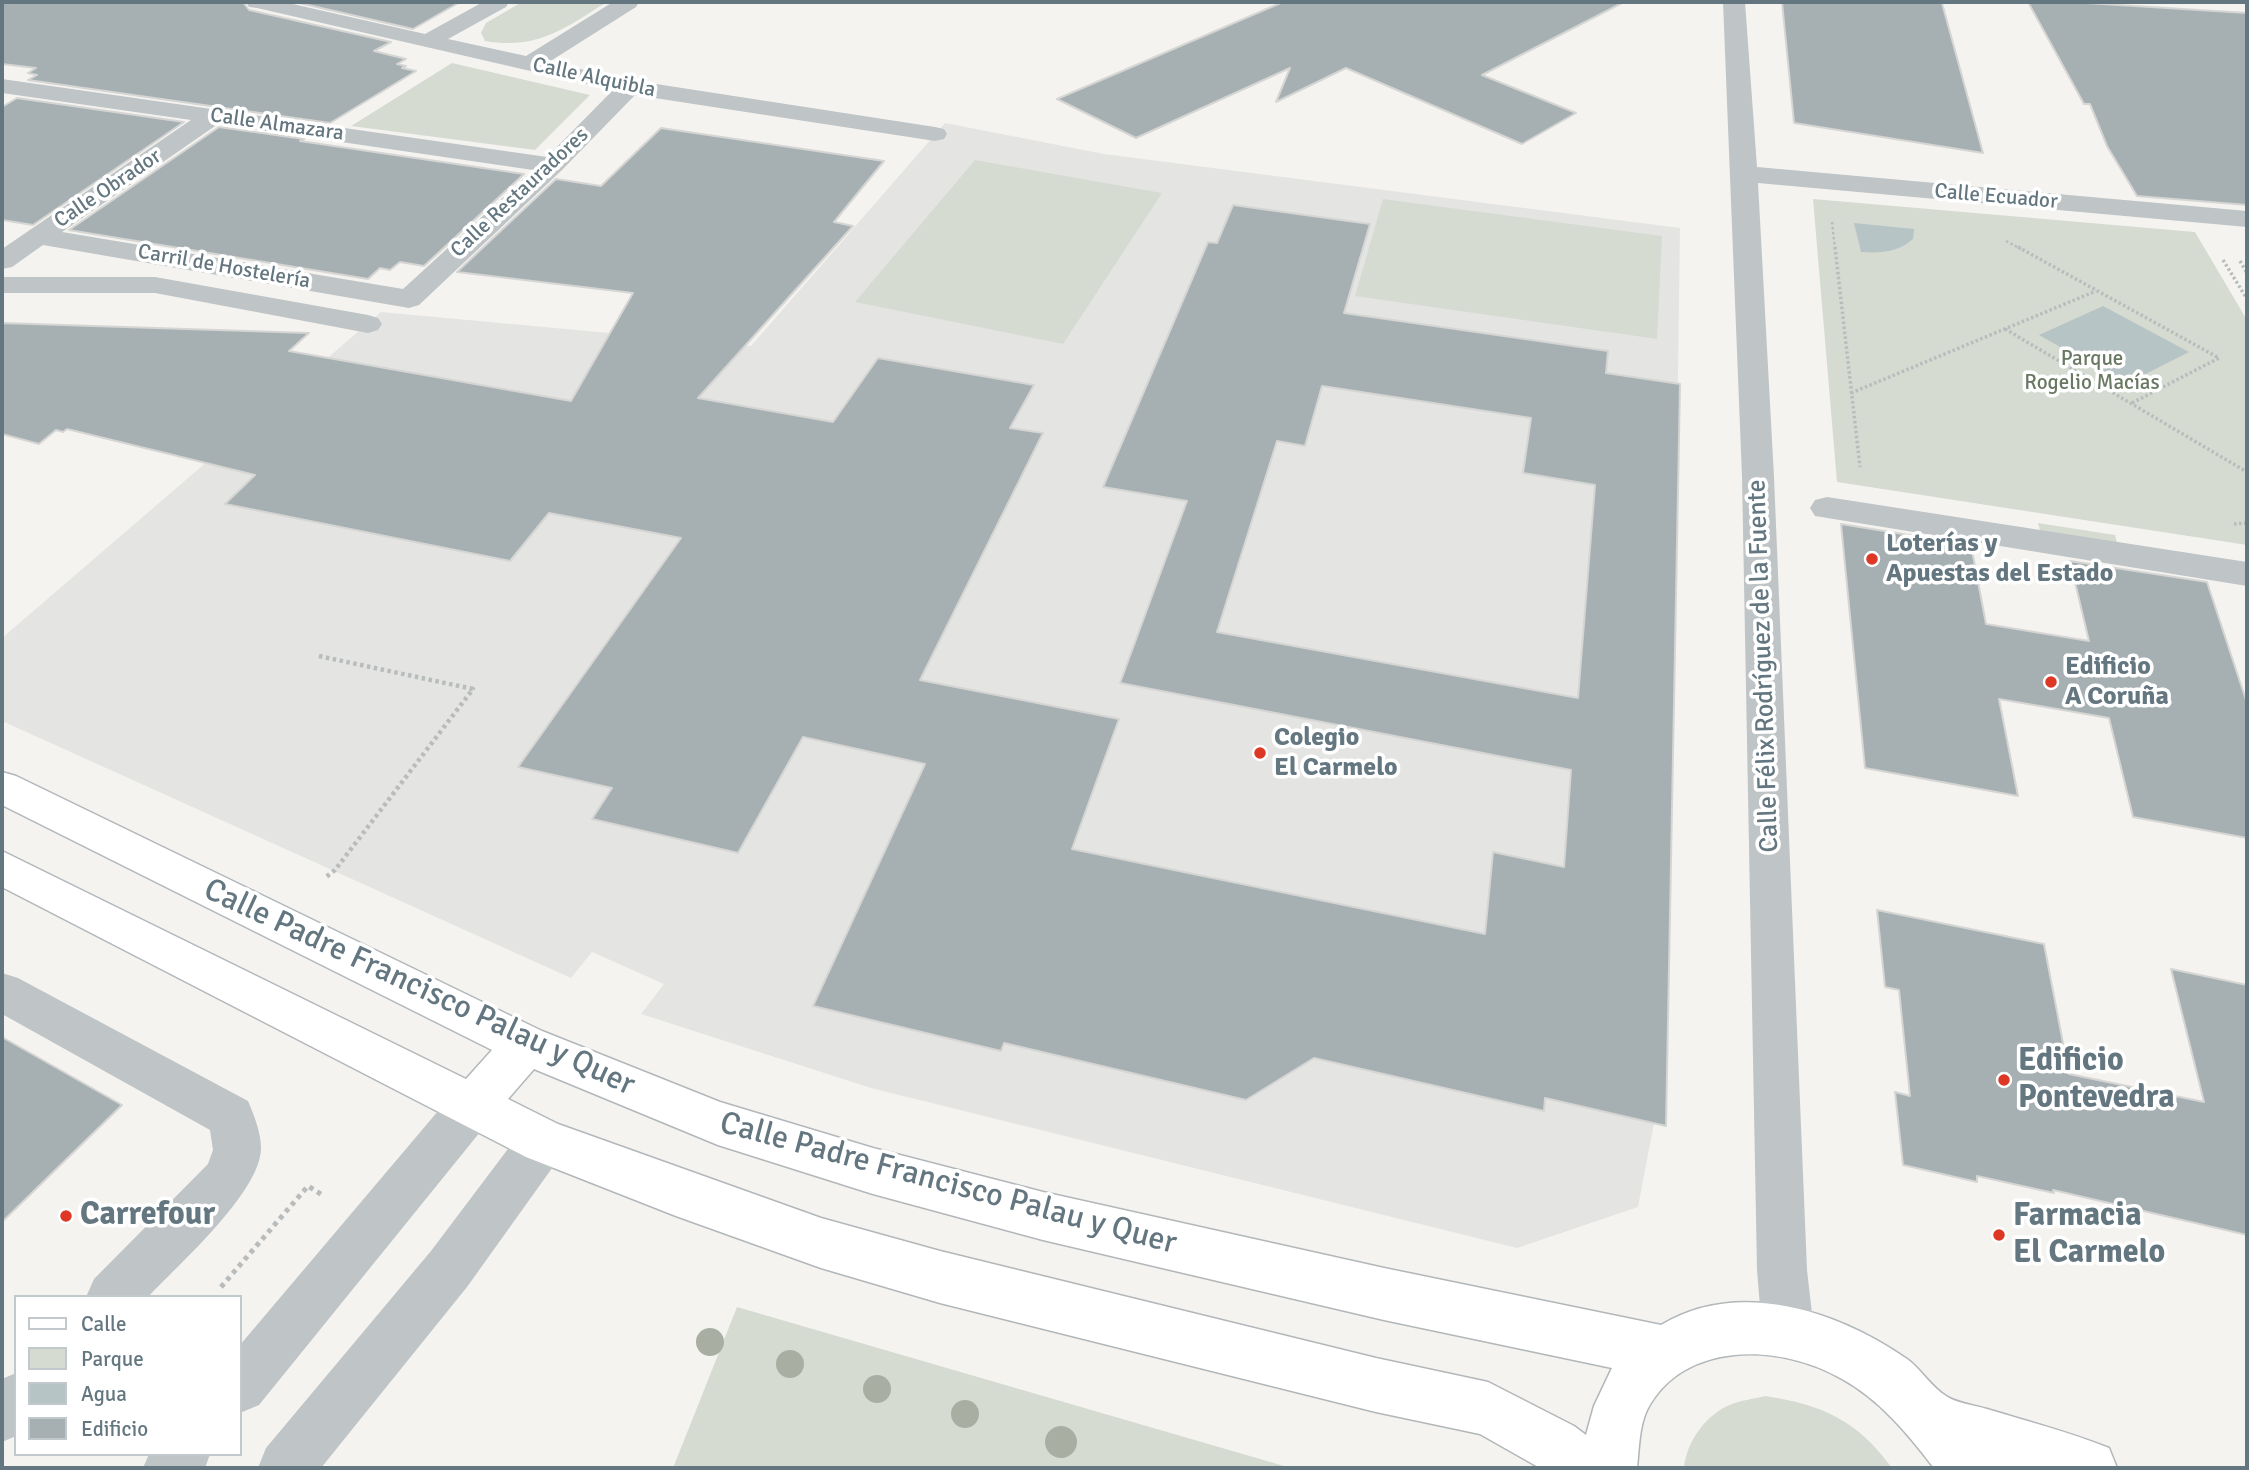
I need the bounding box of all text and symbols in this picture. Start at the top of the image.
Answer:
street label: Calle Alquibla [530,53,658,103]
street label: Calle Almazara [209,103,345,147]
street label: Calle Restauradores [446,123,594,263]
street label: Calle Obrador [50,144,166,234]
street label: Calle Ecuador [1933,179,2059,215]
street label: Carril de Hostelería [136,239,312,295]
park label: Parque Rogelio Macías [2024,346,2160,396]
street label: Calle Félix Rodríguez de la Fuente [1742,479,1786,853]
place label: Loterías y Apuestas del Estado [1886,528,2113,590]
marker: Loterías y Apuestas del Estado [1864,551,1880,567]
place label: Edificio A Coruña [2065,651,2169,712]
marker: Edificio A Coruña [2043,674,2059,690]
place label: Colegio El Carmelo [1274,722,1398,784]
marker: Colegio El Carmelo [1252,745,1268,761]
street label: Calle Padre Francisco Palau y Quer [197,871,641,1105]
place label: Edificio Pontevedra [2018,1043,2175,1118]
marker: Edificio Pontevedra [1996,1072,2012,1088]
street label: Calle Padre Francisco Palau y Quer [716,1104,1180,1264]
place label: Carrefour [80,1197,215,1235]
place label: Farmacia El Carmelo [2013,1198,2165,1273]
marker: Carrefour [58,1208,74,1224]
marker: Farmacia El Carmelo [1991,1227,2007,1243]
legend [14,1295,242,1456]
text: Calle [81,1311,127,1337]
text: Parque [81,1346,144,1372]
text: Agua [81,1381,127,1407]
text: Edificio [81,1416,148,1442]

